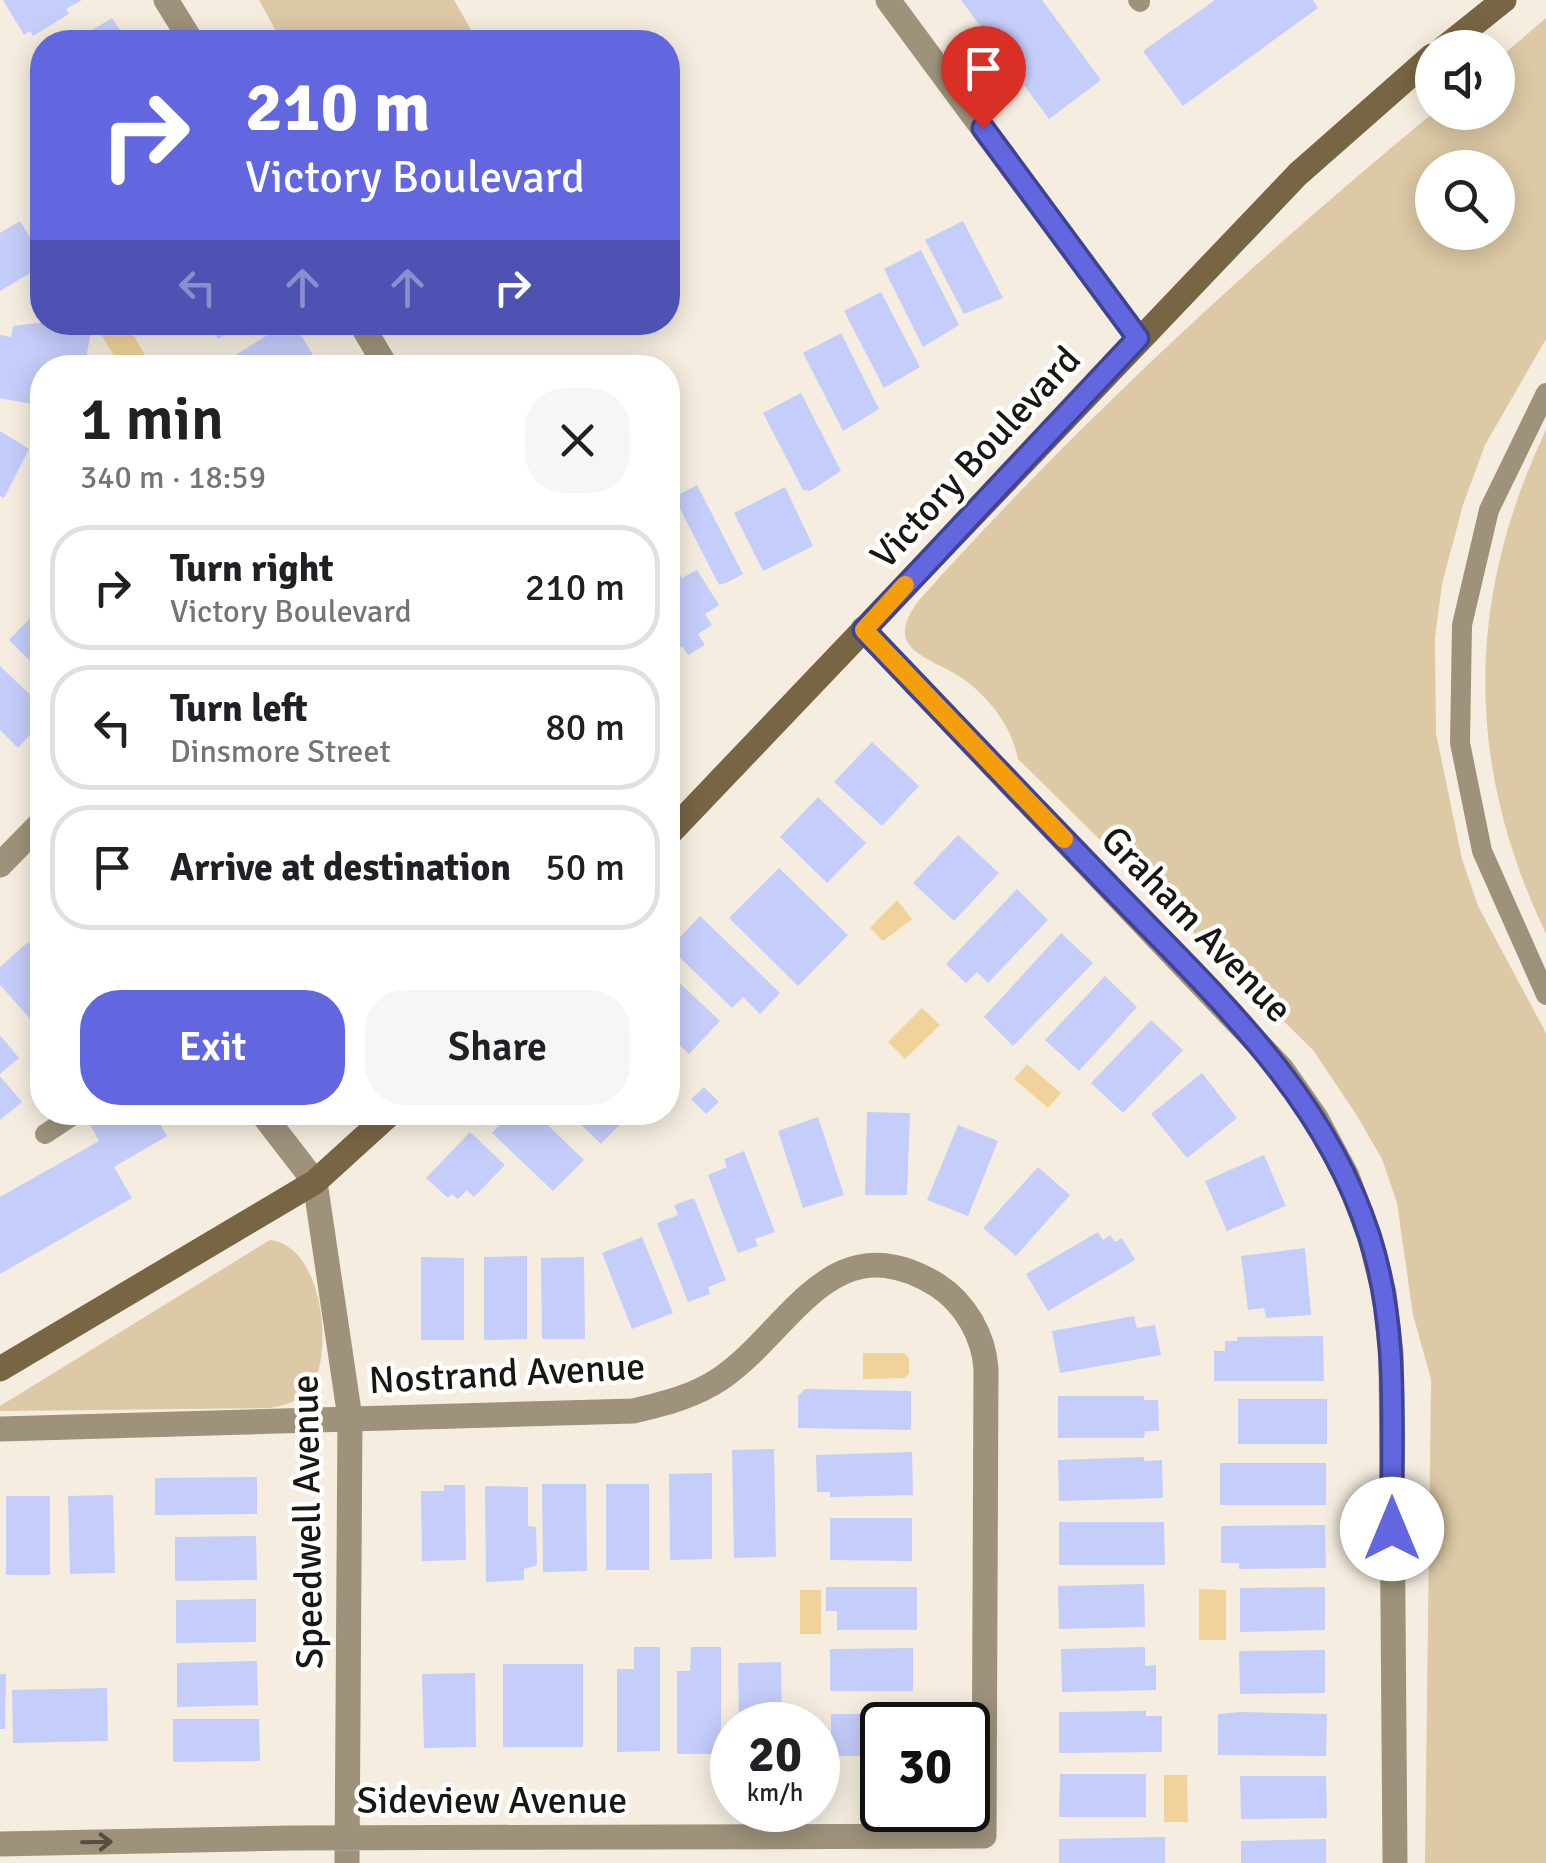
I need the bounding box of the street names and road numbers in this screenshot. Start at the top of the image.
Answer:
street label: Victory Boulevard [860,336,1090,578]
street label: Graham Avenue [1091,816,1302,1032]
street label: Nostrand Avenue [368,1343,646,1404]
street label: Speedwell Avenue [281,1374,334,1670]
street label: Sideview Avenue [357,1777,627,1824]

